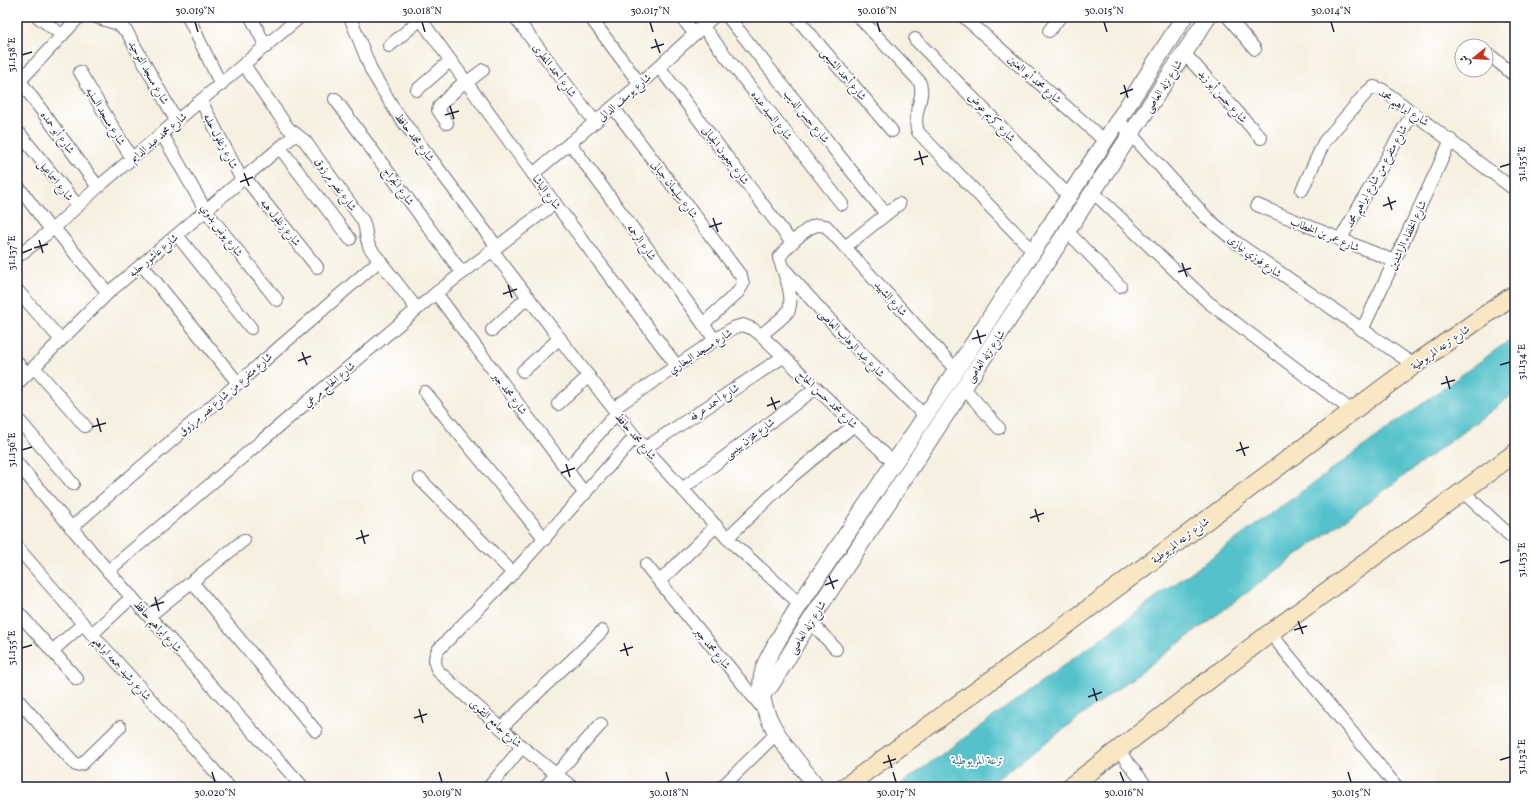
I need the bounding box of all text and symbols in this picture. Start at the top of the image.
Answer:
text: 30.019°N [175,4,215,18]
text: 30.018°N [402,4,442,18]
text: 30.017°N [630,4,670,18]
text: 30.016°N [857,4,897,18]
text: 30.015°N [1084,4,1124,18]
text: 30.014°N [1311,4,1352,18]
text: 31.138°E [5,37,19,73]
street label: شارع مسجد التوحيد [123,38,171,108]
north arrow [1454,38,1494,78]
street label: شارع أحمد المطرى [528,40,581,101]
street label: شارع أحمد الشيمى [816,44,871,105]
street label: شارع محمد أبو العنين [1003,51,1065,108]
text: ش [1457,53,1475,68]
street label: شارع نزله العاصى [1142,57,1188,117]
street label: شارع حسن أبو زيد [1193,66,1251,128]
street label: شارع يوسف الدالى [595,71,656,126]
street label: شارع مسجد السنيه [81,85,128,149]
street label: شارع ابراهيم محمد [1374,86,1431,132]
street label: شارع حسن الديب [779,87,832,147]
street label: شارع السيد عبده [746,88,795,144]
street label: شارع كريم عوض [963,90,1018,146]
street label: شارع أبو حمده [35,107,79,158]
street label: شارع محمد عبد الدايم [127,110,191,167]
street label: شارع محمد حافظ [390,110,437,166]
street label: شارع زغلول حلبه [198,111,241,173]
street label: شارع جعيون الجبالى [697,123,752,189]
street label: شارع متفرع من شارع ابراهيم محمد [1343,123,1414,232]
text: 31.135°E [1515,147,1529,181]
street label: شارع نصر مرزوق [310,155,359,215]
street label: شارع اسماعيل [33,157,76,205]
street label: شارع سليمان جبالى [646,158,700,222]
street label: شارع الجراج [377,165,417,210]
street label: شارع الباشا [527,173,564,214]
street label: شارع زغلول هبه [255,196,304,250]
street label: شارع الخلفاء الراشدين [1386,198,1432,273]
street label: شارع يونس بدوي [195,202,246,261]
street label: شارع عمر بن الخطاب [1287,215,1361,257]
street label: شارع الرحمه [622,222,659,265]
street label: شارع عاشور حلبه [126,231,183,282]
street label: شارع فوزي نيازى [1223,232,1284,283]
text: 31.137°E [5,236,19,270]
street label: شارع الشهيد [869,278,910,321]
street label: شارع عبد الوهاب العاصى [814,307,887,382]
street label: شارع ترعه المريوطية [1408,322,1474,375]
street label: شارع مسجد البخاري [666,326,736,379]
street label: شارع نزله العاصى [963,328,1010,387]
text: 31.134°E [1515,344,1529,380]
street label: شارع متفرع من شارع نصر مرزوق [176,350,277,441]
street label: شارع الحاج مرعي [301,359,360,413]
street label: شارع محمد حسن الحاج [792,368,860,434]
street label: شارع محمد جبر [487,369,530,419]
street label: شارع أحمد عرفه [686,379,743,426]
street label: شارع محمد حافظ [610,410,659,464]
street label: شارع مخزن بيبسى [722,415,779,464]
text: 31.136°E [5,432,19,468]
street label: شارع ترعه المريوطية [1149,514,1214,569]
text: 31.133°E [1515,542,1529,578]
street label: شارع ابراهيم حافظ [128,598,184,658]
street label: شارع نزله العاصى [786,598,831,658]
street label: شارع محمد جبر [689,624,733,673]
text: 31.135°E [5,631,19,665]
street label: شارع رشيد جمعه ابراهيم [87,634,154,706]
street label: شارع جامع التقوى [465,697,524,752]
text: 31.132°E [1515,739,1529,775]
water label: ترعة المريوطية [951,753,1004,769]
text: 30.020°N [194,786,236,800]
text: 30.019°N [422,786,462,800]
text: 30.018°N [649,786,689,800]
text: 30.017°N [876,786,916,800]
text: 30.016°N [1104,786,1144,800]
text: 30.015°N [1331,786,1371,800]

